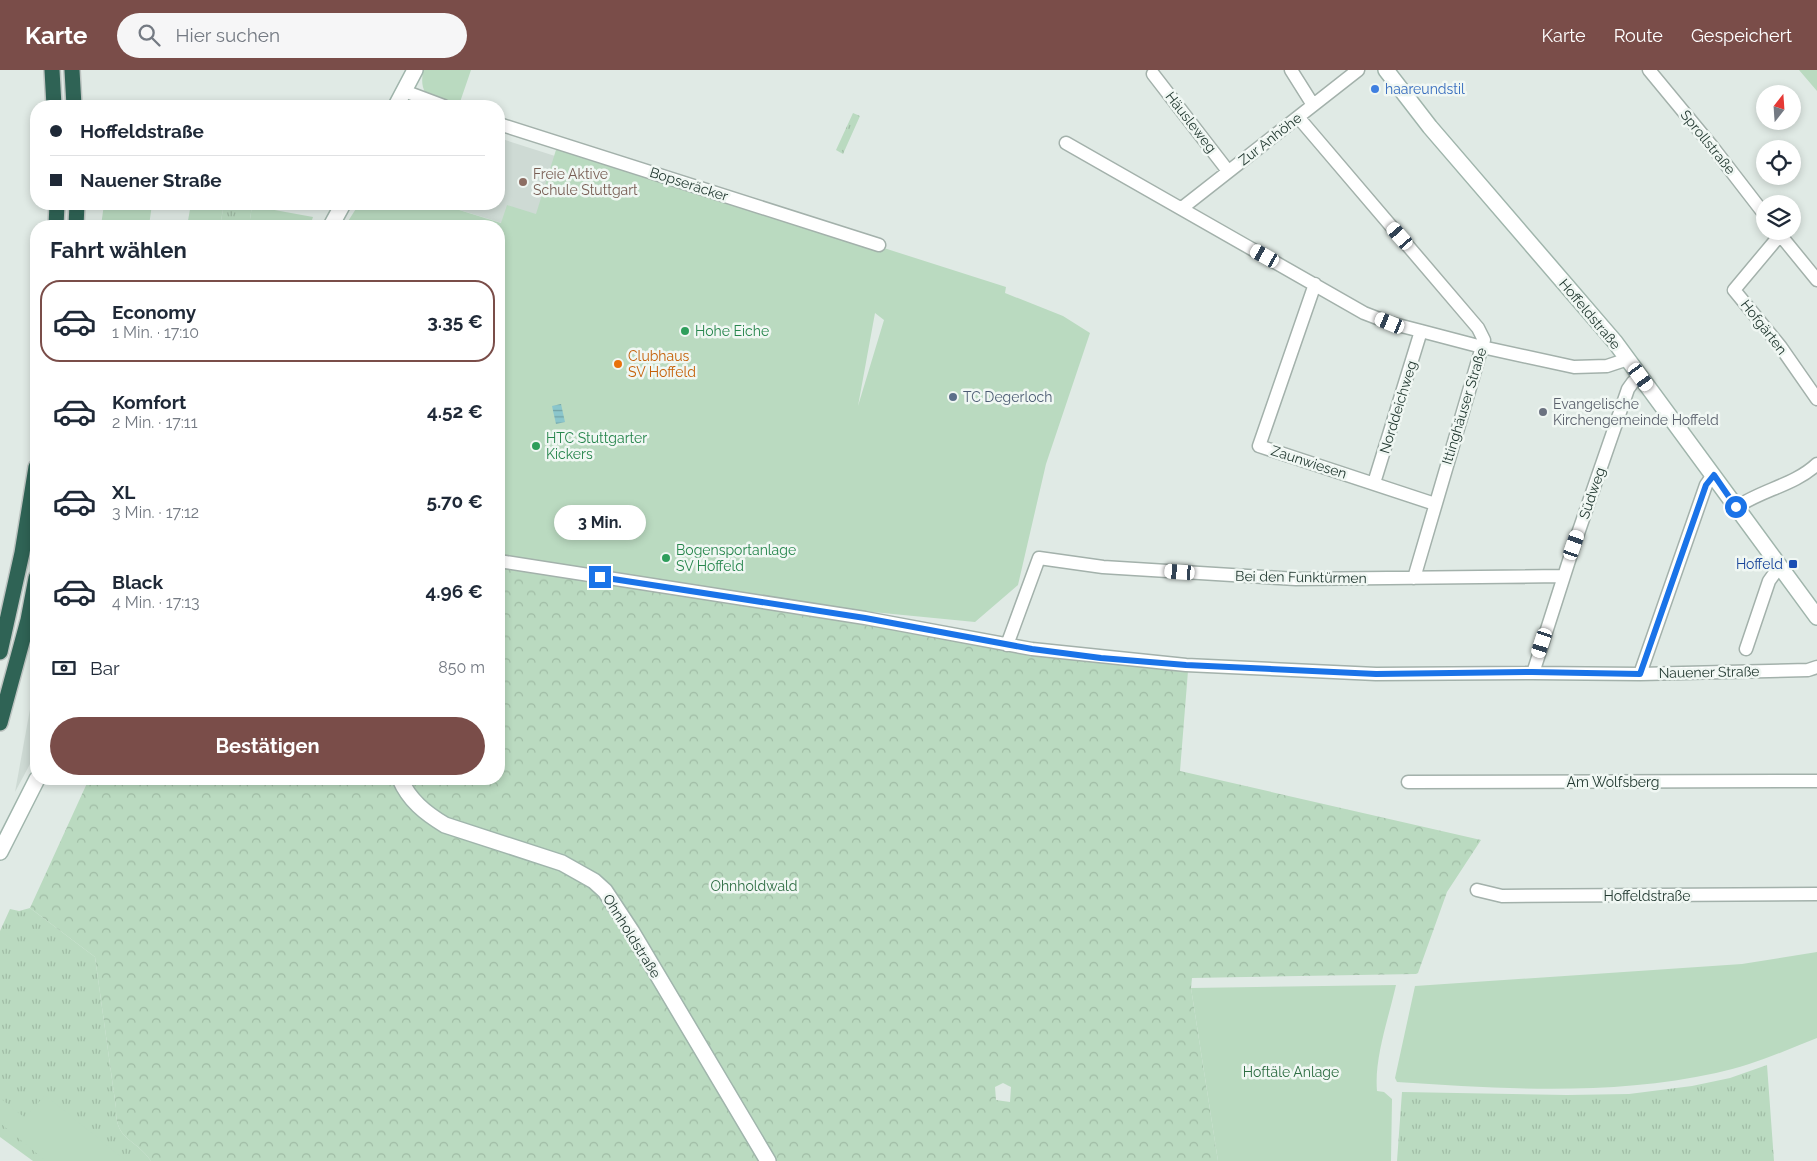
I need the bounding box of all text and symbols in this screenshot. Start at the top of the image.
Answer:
search box [117,13,467,58]
text: Karte [25,21,87,50]
icon: search [135,21,163,49]
text: Hier suchen [175,24,280,46]
text: Karte [1542,25,1586,46]
text: Route [1614,25,1663,46]
text: Gespeichert [1691,25,1792,46]
place label: haareundstil [1385,81,1465,97]
marker: haareundstil [1369,83,1381,95]
north arrow [1756,85,1801,130]
map controls [1756,85,1801,240]
street label: Häusleweg [1162,88,1220,156]
street label: Sprollstraße [1677,107,1739,177]
street label: Zur Anhöhe [1235,110,1305,168]
text: Hoffeldstraße [80,120,204,142]
button: locate [1756,140,1801,185]
street label: Bopseräcker [648,164,730,204]
place label: Freie Aktive Schule Stuttgart [533,166,638,198]
text: Nauener Straße [80,169,222,191]
marker: Freie Aktive Schule Stuttgart [517,176,529,188]
button: layers [1756,195,1801,240]
car [1384,220,1415,252]
text: Fahrt wählen [50,237,187,263]
car [1248,242,1281,270]
street label: Hoffeldstraße [1556,276,1624,352]
street label: Hofgärten [1738,296,1790,358]
icon: car [52,299,97,344]
text: Economy [112,301,196,323]
text: 3.35 € [427,310,483,332]
car [1373,310,1406,336]
text: 1 Min. · 17:10 [112,323,199,342]
place label: Hohe Eiche [695,323,769,339]
marker: Hohe Eiche [679,325,691,337]
street label: Ittinghäuser Straße [1439,346,1489,466]
place label: Clubhaus SV Hoffeld [628,348,696,380]
marker: Clubhaus SV Hoffeld [612,358,624,370]
street label: Norddeichweg [1376,359,1420,455]
car [1626,360,1655,394]
icon: car [52,389,97,434]
place label: TC Degerloch [963,389,1052,405]
text: Komfort [112,391,186,413]
marker: TC Degerloch [947,391,959,403]
place label: Evangelische Kirchengemeinde Hoffeld [1553,396,1719,428]
text: 4.52 € [427,400,483,422]
marker: Evangelische Kirchengemeinde Hoffeld [1537,406,1549,418]
text: 2 Min. · 17:11 [112,413,198,432]
place label: HTC Stuttgarter Kickers [546,430,647,462]
marker: HTC Stuttgarter Kickers [530,440,542,452]
street label: Zaunwiesen [1269,442,1349,482]
street label: Südweg [1576,465,1608,521]
icon: car [52,479,97,524]
text: XL [112,481,135,503]
text: 5.70 € [427,490,483,512]
route start [1725,496,1747,518]
text: 3 Min. · 17:12 [112,503,199,522]
callout: 3 Min. [554,504,646,540]
text: 3 Min. [578,513,622,532]
car [1562,528,1585,562]
place label: Bogensportanlage SV Hoffeld [676,542,796,574]
marker: Bogensportanlage SV Hoffeld [660,552,672,564]
place label: Hoffeld [1736,556,1783,572]
marker: Hoffeld [1787,558,1799,570]
car [1164,563,1195,581]
route end [589,566,611,588]
street label: Bei den Funktürmen [1235,568,1367,586]
icon: car [52,569,97,614]
text: Black [112,571,163,593]
text: 4.96 € [425,580,483,602]
text: 4 Min. · 17:13 [112,593,200,612]
car [1530,626,1553,660]
icon: cash [50,654,78,682]
text: Bar [90,657,120,679]
text: 850 m [438,658,485,677]
street label: Nauener Straße [1658,663,1760,681]
button: Bestätigen [50,717,485,775]
street label: Am Wolfsberg [1567,774,1659,790]
park label: Ohnholdwald [710,878,798,894]
street label: Hoffeldstraße [1604,888,1690,904]
street label: Ohnholdstraße [600,891,664,981]
park label: Hoftäle Anlage [1243,1064,1339,1080]

